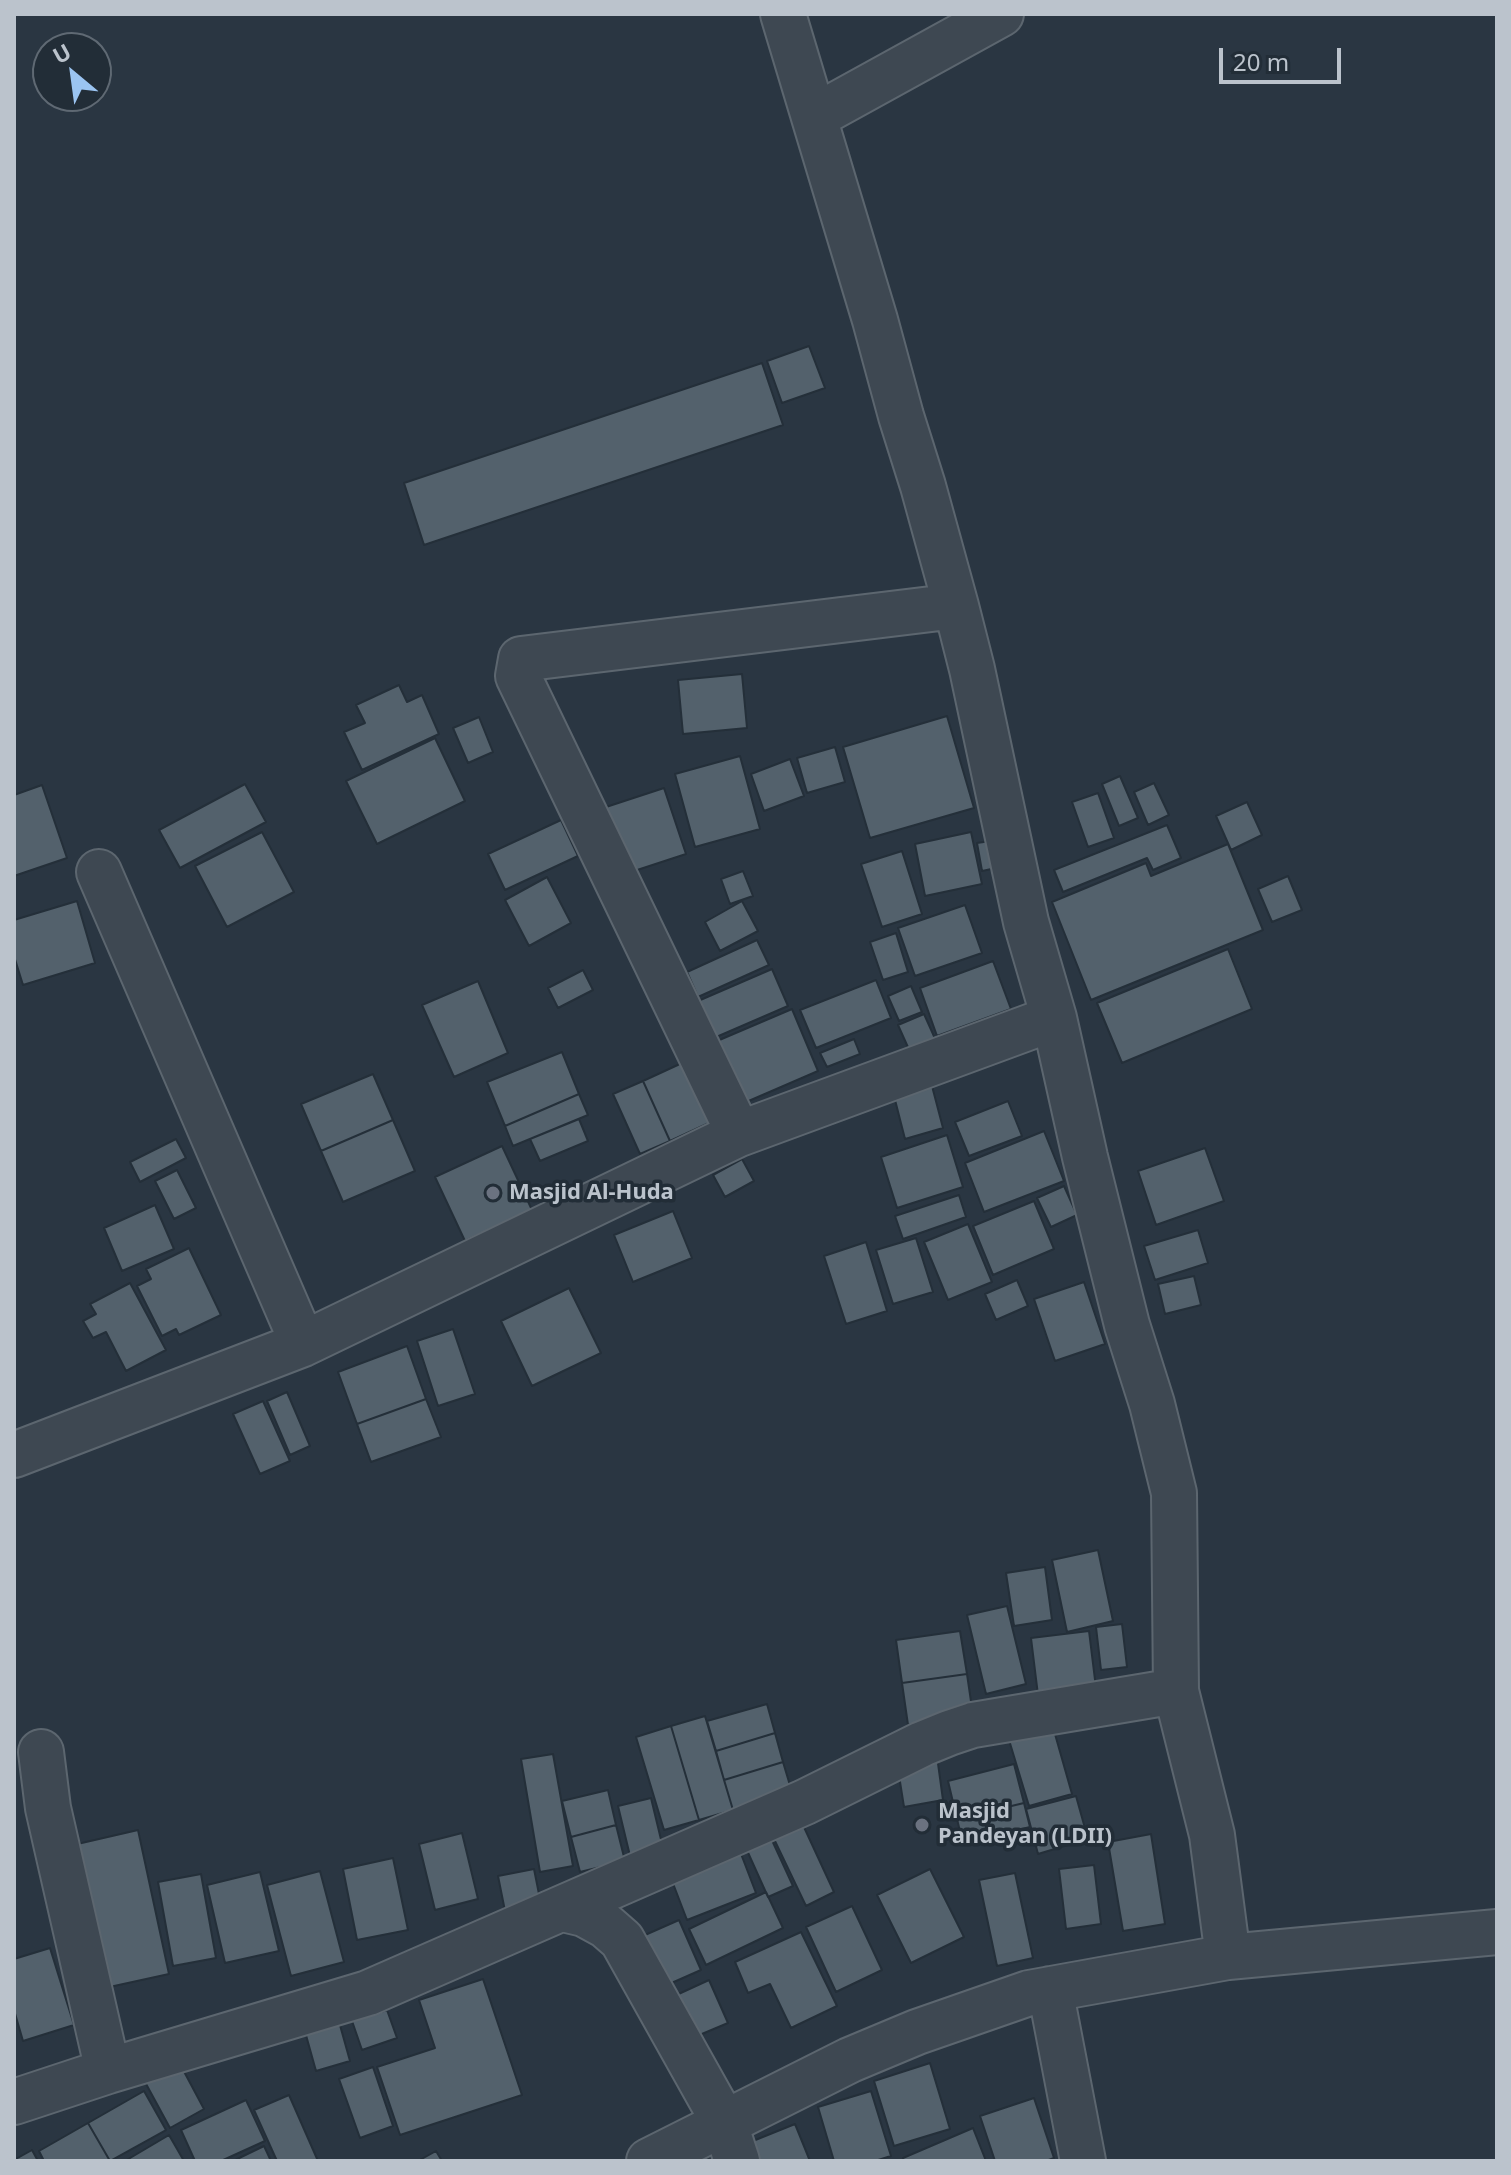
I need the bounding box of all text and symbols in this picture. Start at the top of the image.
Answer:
north arrow [32,32,112,112]
scale bar [1223,32,1345,82]
text: U [47,36,76,70]
text: 20 m [1233,45,1289,78]
place label: Masjid Al-Huda [509,1180,674,1206]
marker: Masjid Al-Huda [484,1184,502,1202]
place label: Masjid Pandeyan (LDII) [938,1799,1112,1850]
marker: Masjid Pandeyan (LDII) [913,1816,931,1834]

